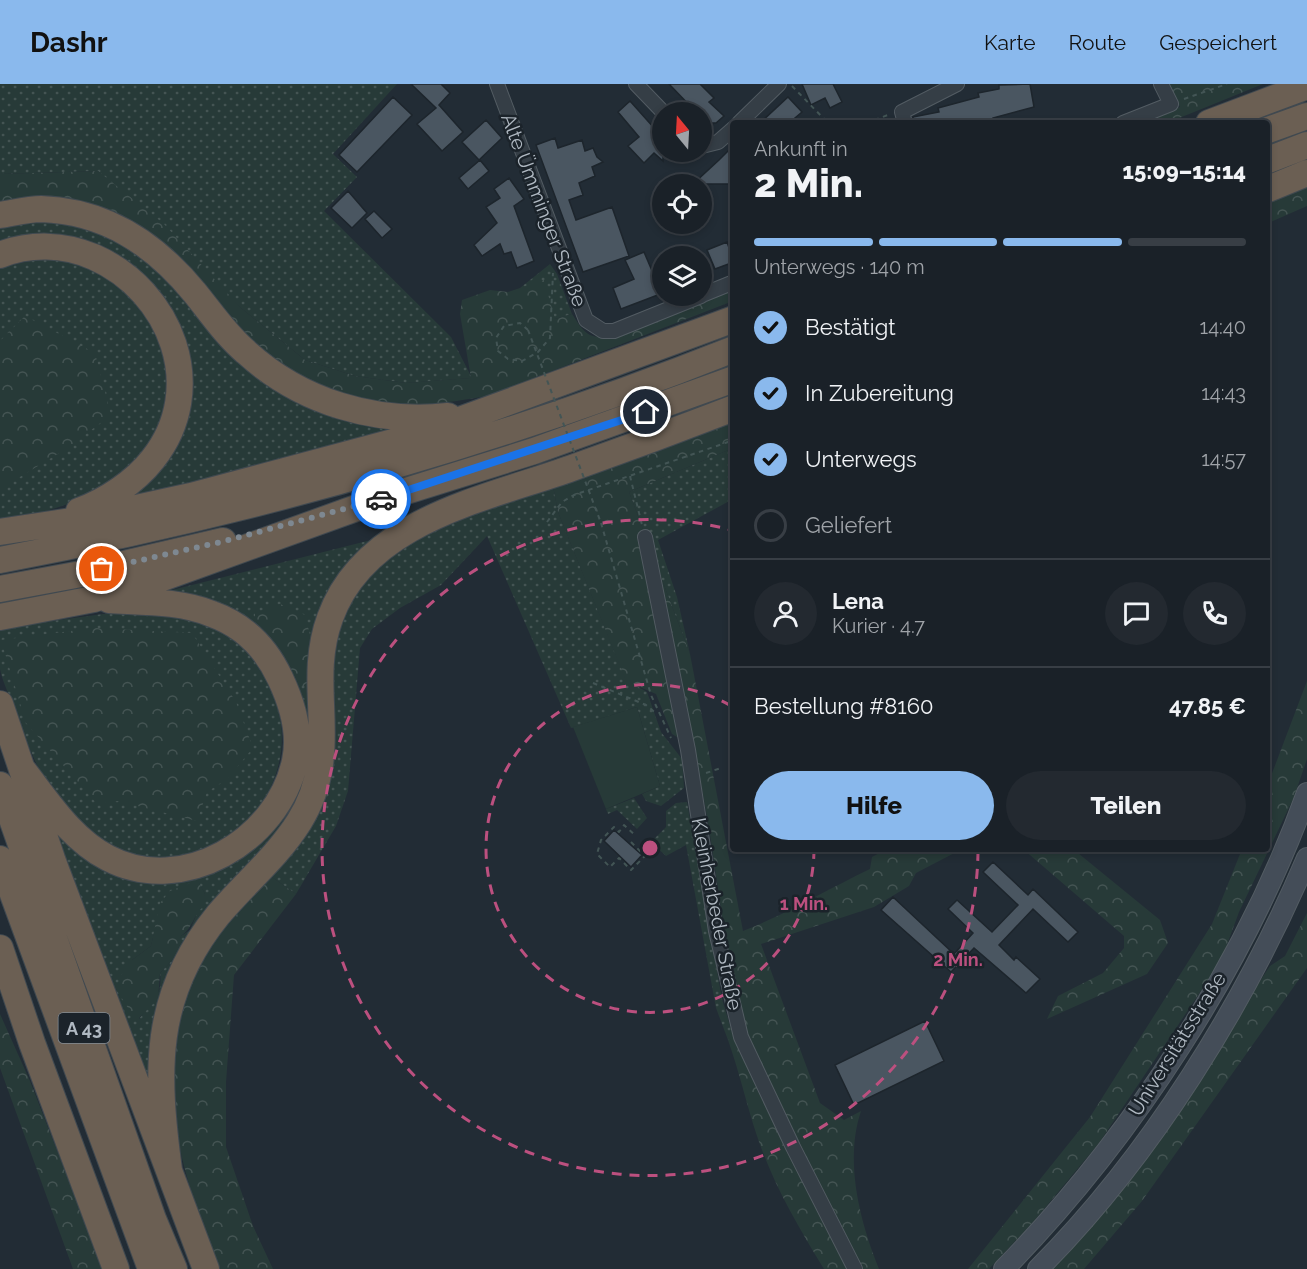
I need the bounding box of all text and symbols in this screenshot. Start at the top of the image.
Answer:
text: Dashr [30,26,108,59]
text: Karte [984,30,1036,55]
text: Route [1069,30,1126,55]
text: Gespeichert [1159,30,1277,55]
north arrow [652,102,712,162]
map controls [652,102,712,306]
street label: Alte Ümminger Straße [496,110,592,310]
text: Ankunft in [754,137,848,161]
text: 15:09–15:14 [1122,158,1246,184]
text: 2 Min. [754,160,863,206]
button: locate [652,174,712,234]
button: layers [652,246,712,306]
text: Unterwegs · 140 m [754,255,925,279]
icon: check [754,311,787,344]
text: Bestätigt [805,314,896,340]
text: 14:40 [1200,315,1246,339]
icon: check [754,377,787,410]
text: In Zubereitung [805,380,954,406]
text: 14:43 [1201,381,1246,405]
pin [620,386,671,437]
icon: home [629,395,662,428]
icon: check [754,443,787,476]
text: Unterwegs [805,446,917,472]
text: 14:57 [1201,447,1246,471]
courier [351,469,411,529]
icon: car [365,483,398,516]
text: Geliefert [805,512,892,538]
pin [76,543,127,594]
icon: bag [85,552,118,585]
button: person [754,582,817,645]
button: chat [1105,582,1168,645]
button: phone [1183,582,1246,645]
text: Lena [832,588,884,614]
text: Kurier · 4.7 [832,614,925,638]
text: Bestellung #8160 [754,693,934,719]
text: 47.85 € [1169,693,1246,719]
button: Hilfe [754,771,994,840]
button: Teilen [1006,771,1246,840]
street label: Kleinherbeder Straße [687,816,747,1013]
centre of rings [640,838,660,858]
text: 1 Min. [780,893,828,914]
text: 2 Min. [933,949,983,970]
street label: Universitätsstraße [1123,967,1231,1120]
road number: A 43 [58,1013,110,1043]

